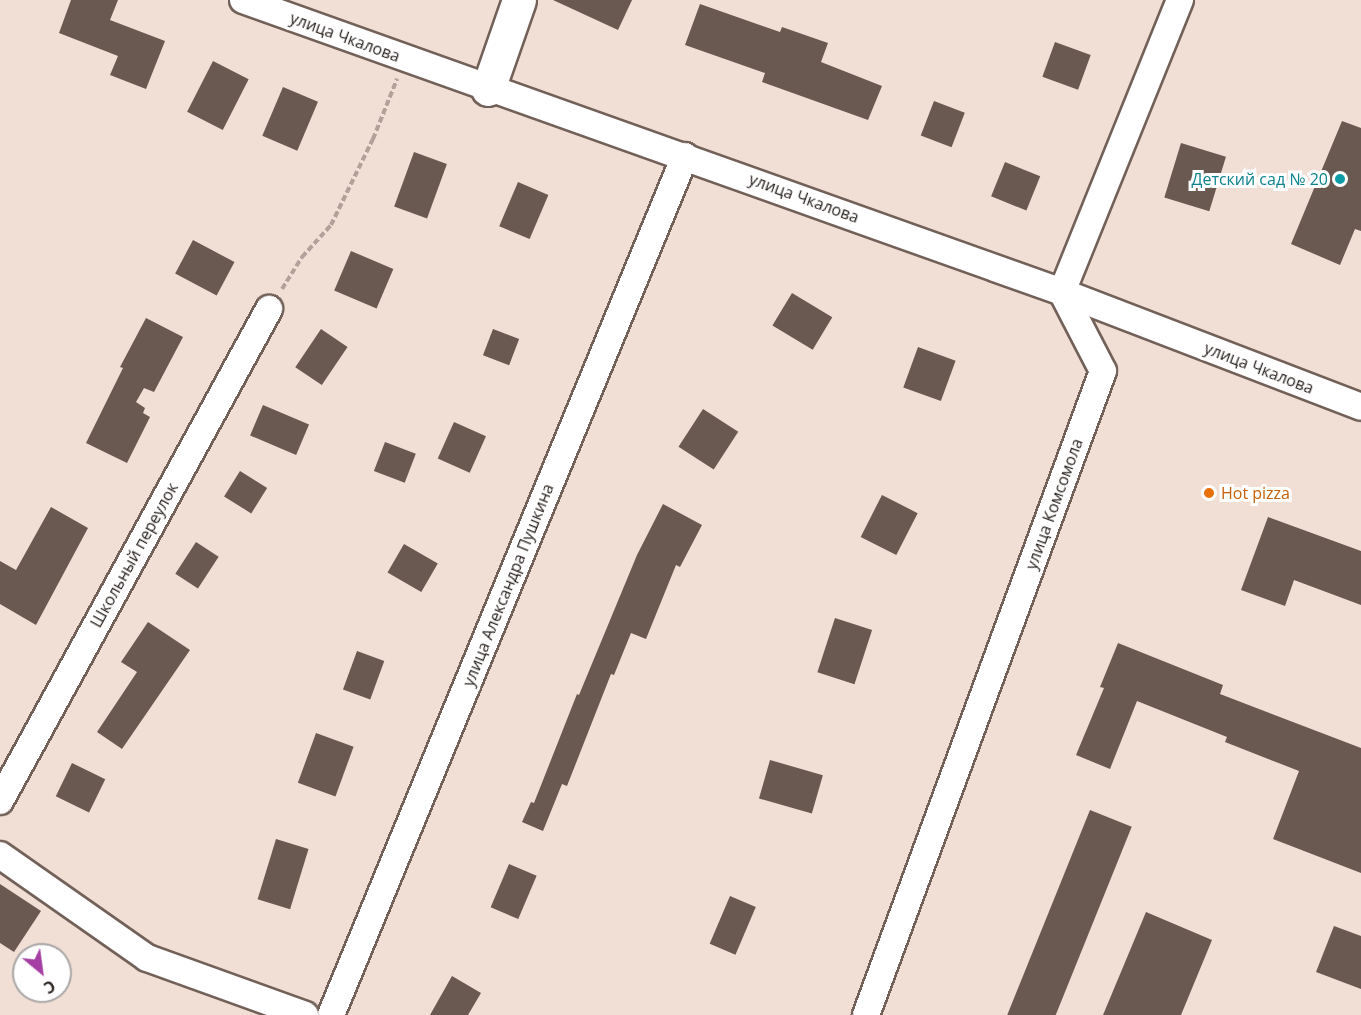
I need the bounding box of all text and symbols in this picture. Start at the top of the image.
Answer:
street label: улица Чкалова [287,8,403,66]
street label: улица Чкалова [746,169,862,227]
place label: Детский сад № 20 [1191,169,1328,189]
marker: Детский сад № 20 [1333,172,1347,186]
street label: улица Чкалова [1202,338,1316,398]
street label: улица Комсомола [1021,436,1087,572]
street label: Школьный переулок [86,479,182,631]
street label: улица Александра Пушкина [458,481,558,689]
place label: Hot pizza [1221,483,1290,503]
marker: Hot pizza [1202,486,1216,500]
north arrow [12,943,72,1003]
text: С [40,975,60,999]

